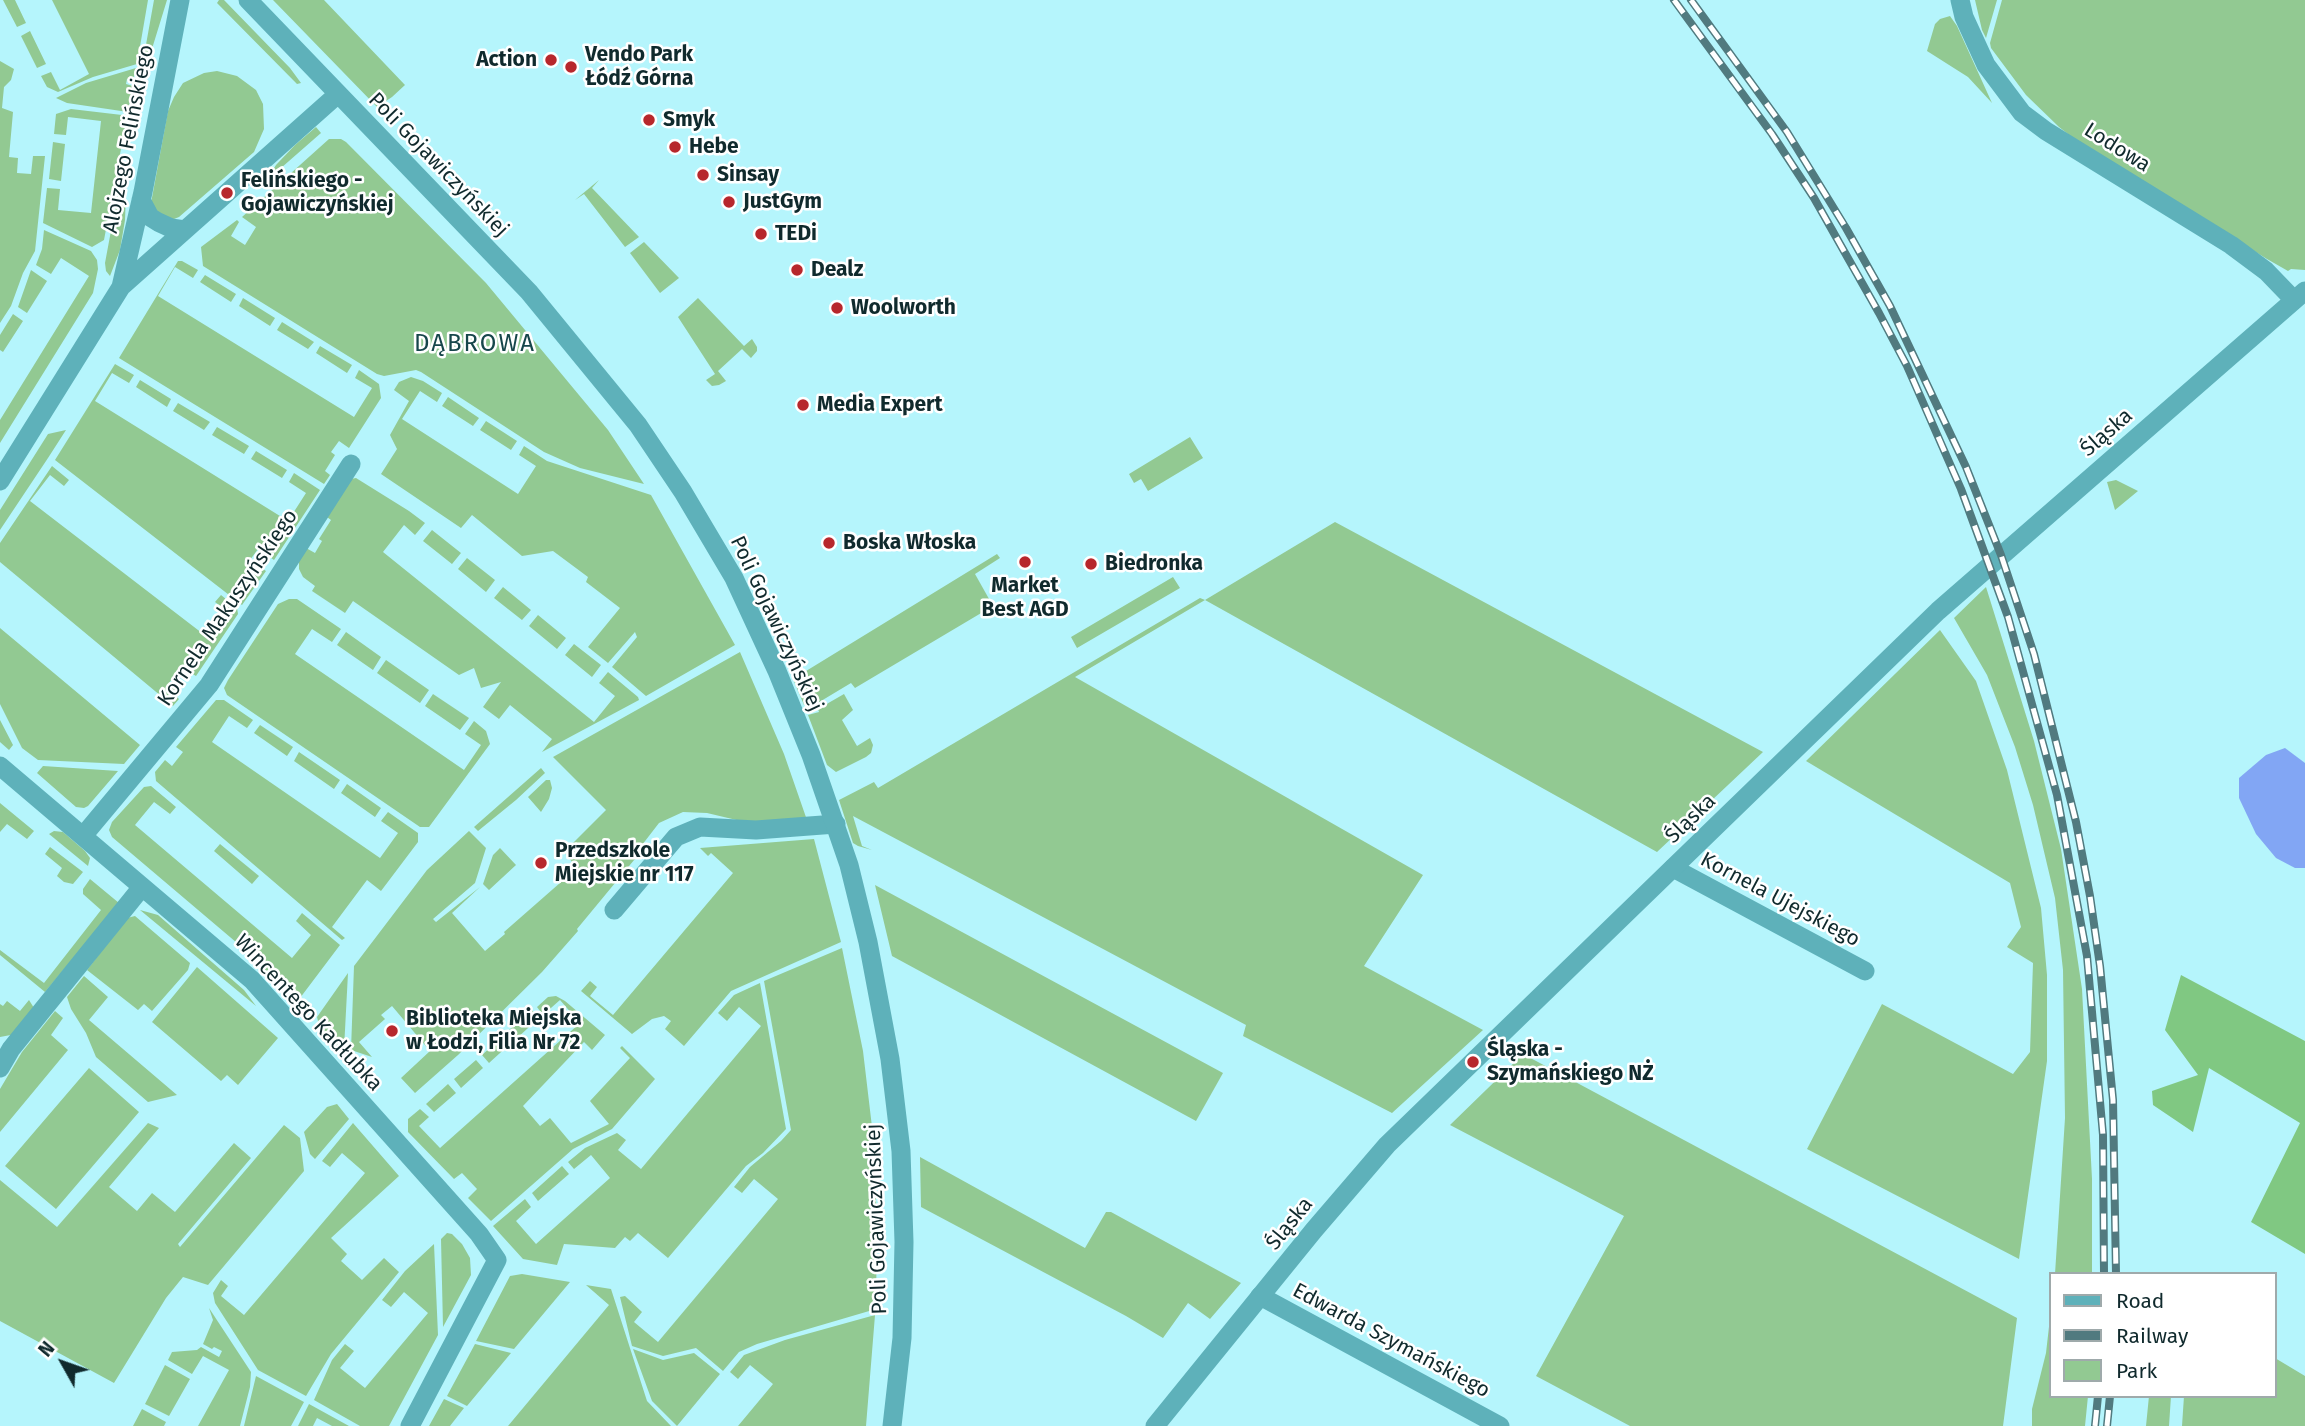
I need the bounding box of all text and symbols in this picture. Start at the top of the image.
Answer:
place label: Vendo Park Łódź Górna [585,42,693,92]
street label: Alojzego Felińskiego [98,43,160,235]
place label: Action [476,47,537,73]
marker: Action [543,52,559,68]
marker: Vendo Park Łódź Górna [563,59,579,75]
street label: Poli Gojawiczyńskiej [363,88,513,242]
place label: Smyk [663,107,715,133]
marker: Smyk [641,112,657,128]
street label: Lodowa [2079,118,2155,178]
place label: Hebe [689,134,739,160]
marker: Hebe [667,139,683,155]
place label: Sinsay [717,162,779,188]
marker: Sinsay [695,167,711,183]
place label: Felińskiego - Gojawiczyńskiej [241,168,394,218]
marker: Felińskiego - Gojawiczyńskiej [219,185,235,201]
place label: JustGym [743,189,822,215]
marker: JustGym [721,194,737,210]
place label: TEDi [775,221,817,247]
marker: TEDi [753,226,769,242]
place label: Dealz [811,257,863,283]
marker: Dealz [789,262,805,278]
place label: Woolworth [851,295,956,321]
marker: Woolworth [829,300,845,316]
district label: DĄBROWA [415,330,535,358]
place label: Media Expert [817,392,943,418]
marker: Media Expert [795,397,811,413]
street label: Śląska [2076,404,2138,462]
street label: Kornela Makuszyńskiego [153,505,303,711]
place label: Boska Włoska [843,530,976,556]
street label: Poli Gojawiczyńskiej [724,532,828,716]
marker: Boska Włoska [821,535,837,551]
place label: Biedronka [1105,551,1203,577]
marker: Market Best AGD [1017,554,1033,570]
marker: Biedronka [1083,556,1099,572]
place label: Market Best AGD [981,573,1069,623]
street label: Śląska [1661,789,1721,849]
place label: Przedszkole Miejskie nr 117 [555,838,694,888]
street label: Kornela Ujejskiego [1696,847,1864,953]
marker: Przedszkole Miejskie nr 117 [533,855,549,871]
street label: Wincentego Kadłubka [229,929,387,1097]
place label: Biblioteka Miejska w Łodzi, Filia Nr 72 [406,1006,582,1056]
marker: Biblioteka Miejska w Łodzi, Filia Nr 72 [384,1023,400,1039]
place label: Śląska - Szymańskiego NŻ [1487,1037,1654,1087]
marker: Śląska - Szymańskiego NŻ [1465,1054,1481,1070]
street label: Poli Gojawiczyńskiej [861,1123,893,1315]
street label: Śląska [1261,1193,1319,1255]
legend [2050,1272,2277,1398]
street label: Edwarda Szymańskiego [1288,1278,1494,1404]
text: Road [2116,1288,2164,1314]
text: Railway [2116,1323,2188,1349]
north arrow [28,1328,98,1398]
text: N [34,1337,59,1361]
text: Park [2116,1358,2157,1384]

